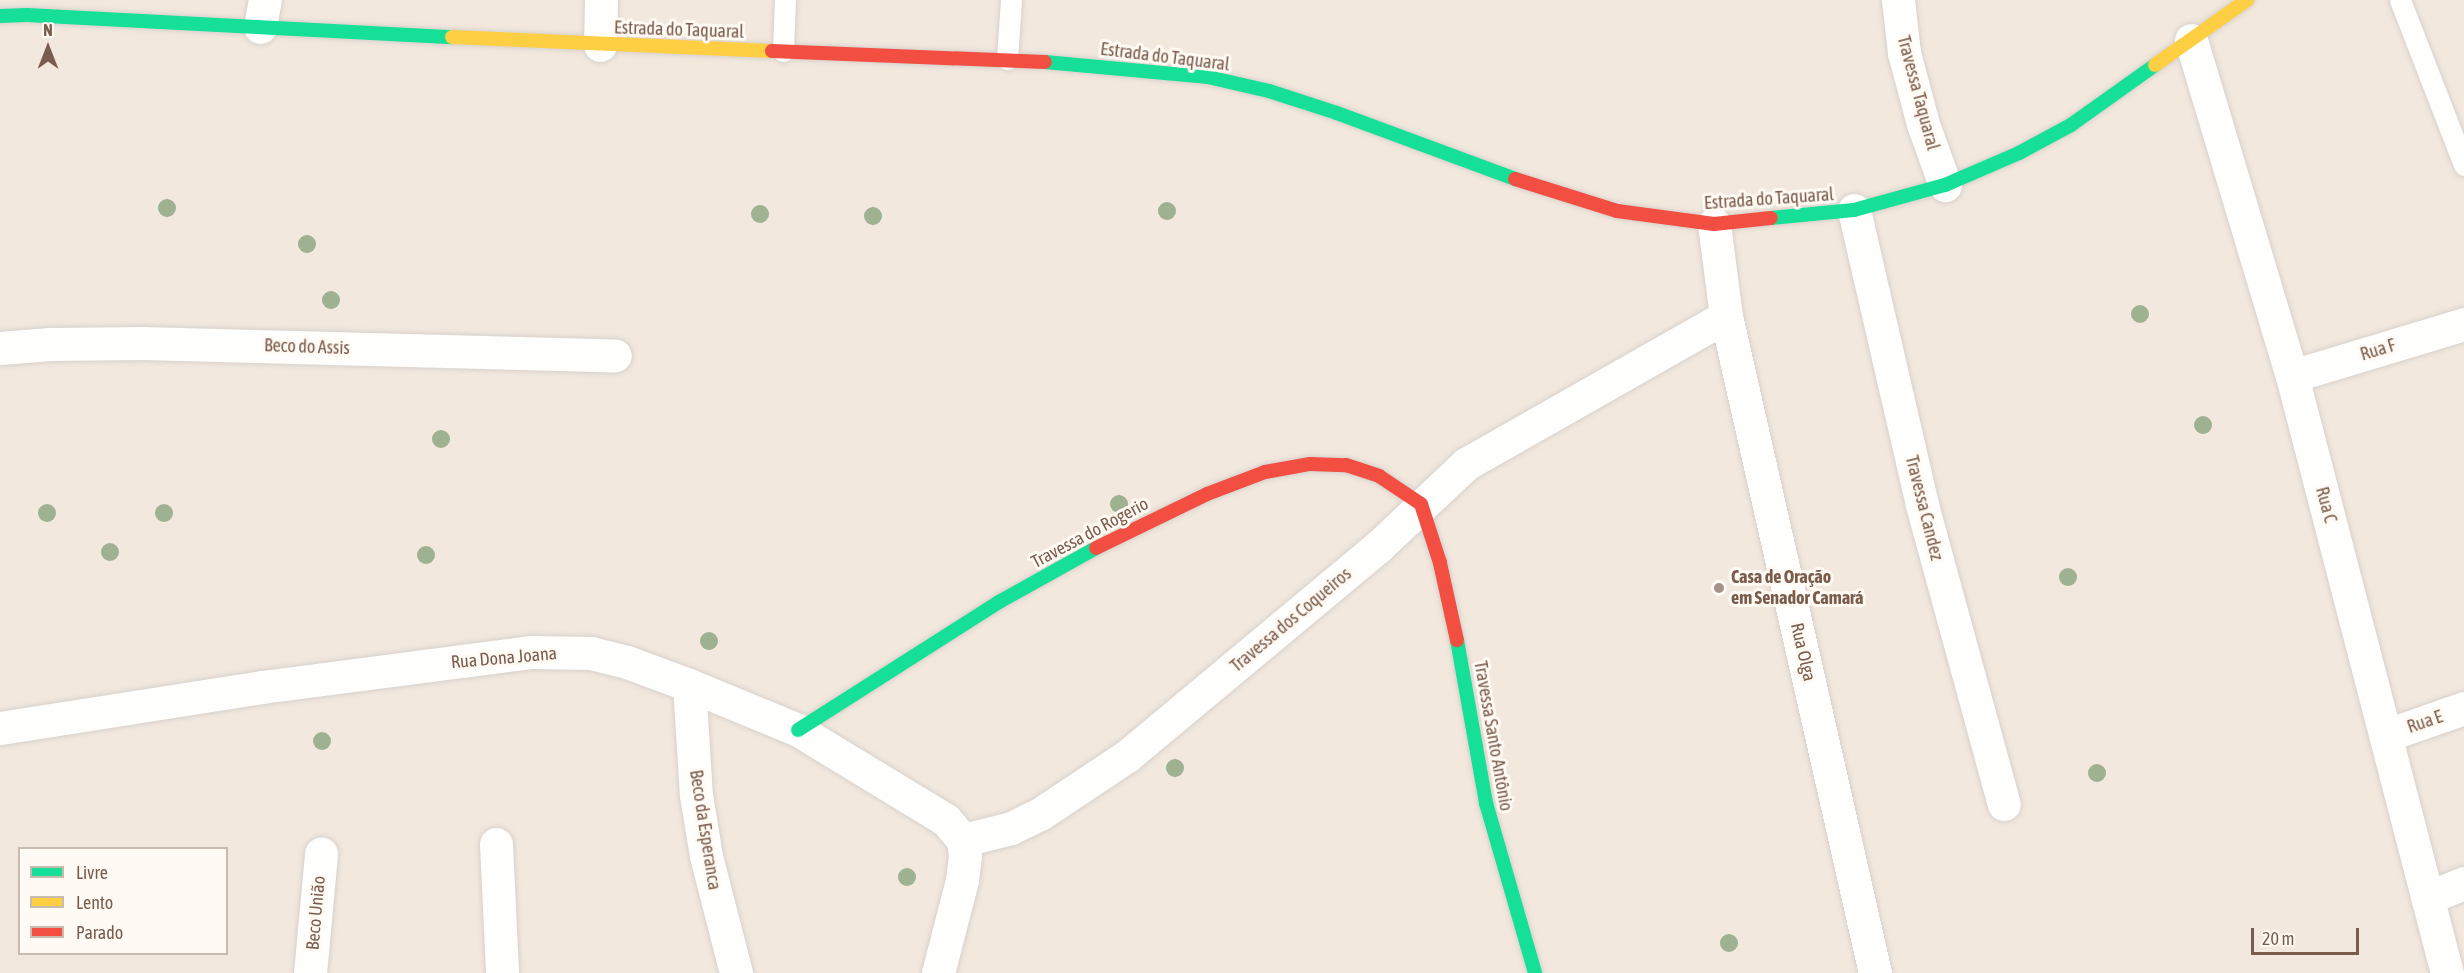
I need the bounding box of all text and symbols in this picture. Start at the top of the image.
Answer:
street label: Estrada do Taquaral [614,17,744,43]
north arrow [18,18,78,78]
text: N [43,21,53,39]
street label: Travessa Taquaral [1892,33,1944,153]
street label: Estrada do Taquaral [1099,38,1231,76]
street label: Estrada do Taquaral [1703,184,1835,214]
street label: Rua F [2358,334,2398,366]
street label: Beco do Assis [264,335,350,359]
street label: Travessa Candez [1901,453,1947,563]
street label: Rua C [2311,485,2341,525]
street label: Travessa do Rogerio [1028,493,1152,573]
street label: Travessa dos Coqueiros [1226,563,1356,677]
place label: Casa de Oração em Senador Camará [1731,567,1863,610]
marker: Casa de Oração em Senador Camará [1712,581,1726,595]
street label: Rua Olga [1786,621,1820,683]
street label: Rua Dona Joana [450,643,558,673]
street label: Travessa Santo Antônio [1469,659,1517,813]
street label: Rua E [2404,706,2446,738]
street label: Beco da Esperanca [685,768,725,892]
legend [18,847,228,955]
text: Livre [76,862,108,883]
street label: Beco União [302,875,330,951]
text: Lento [76,892,113,913]
scale bar [2254,916,2362,954]
text: Parado [76,922,123,943]
text: 20 m [2262,928,2294,949]

